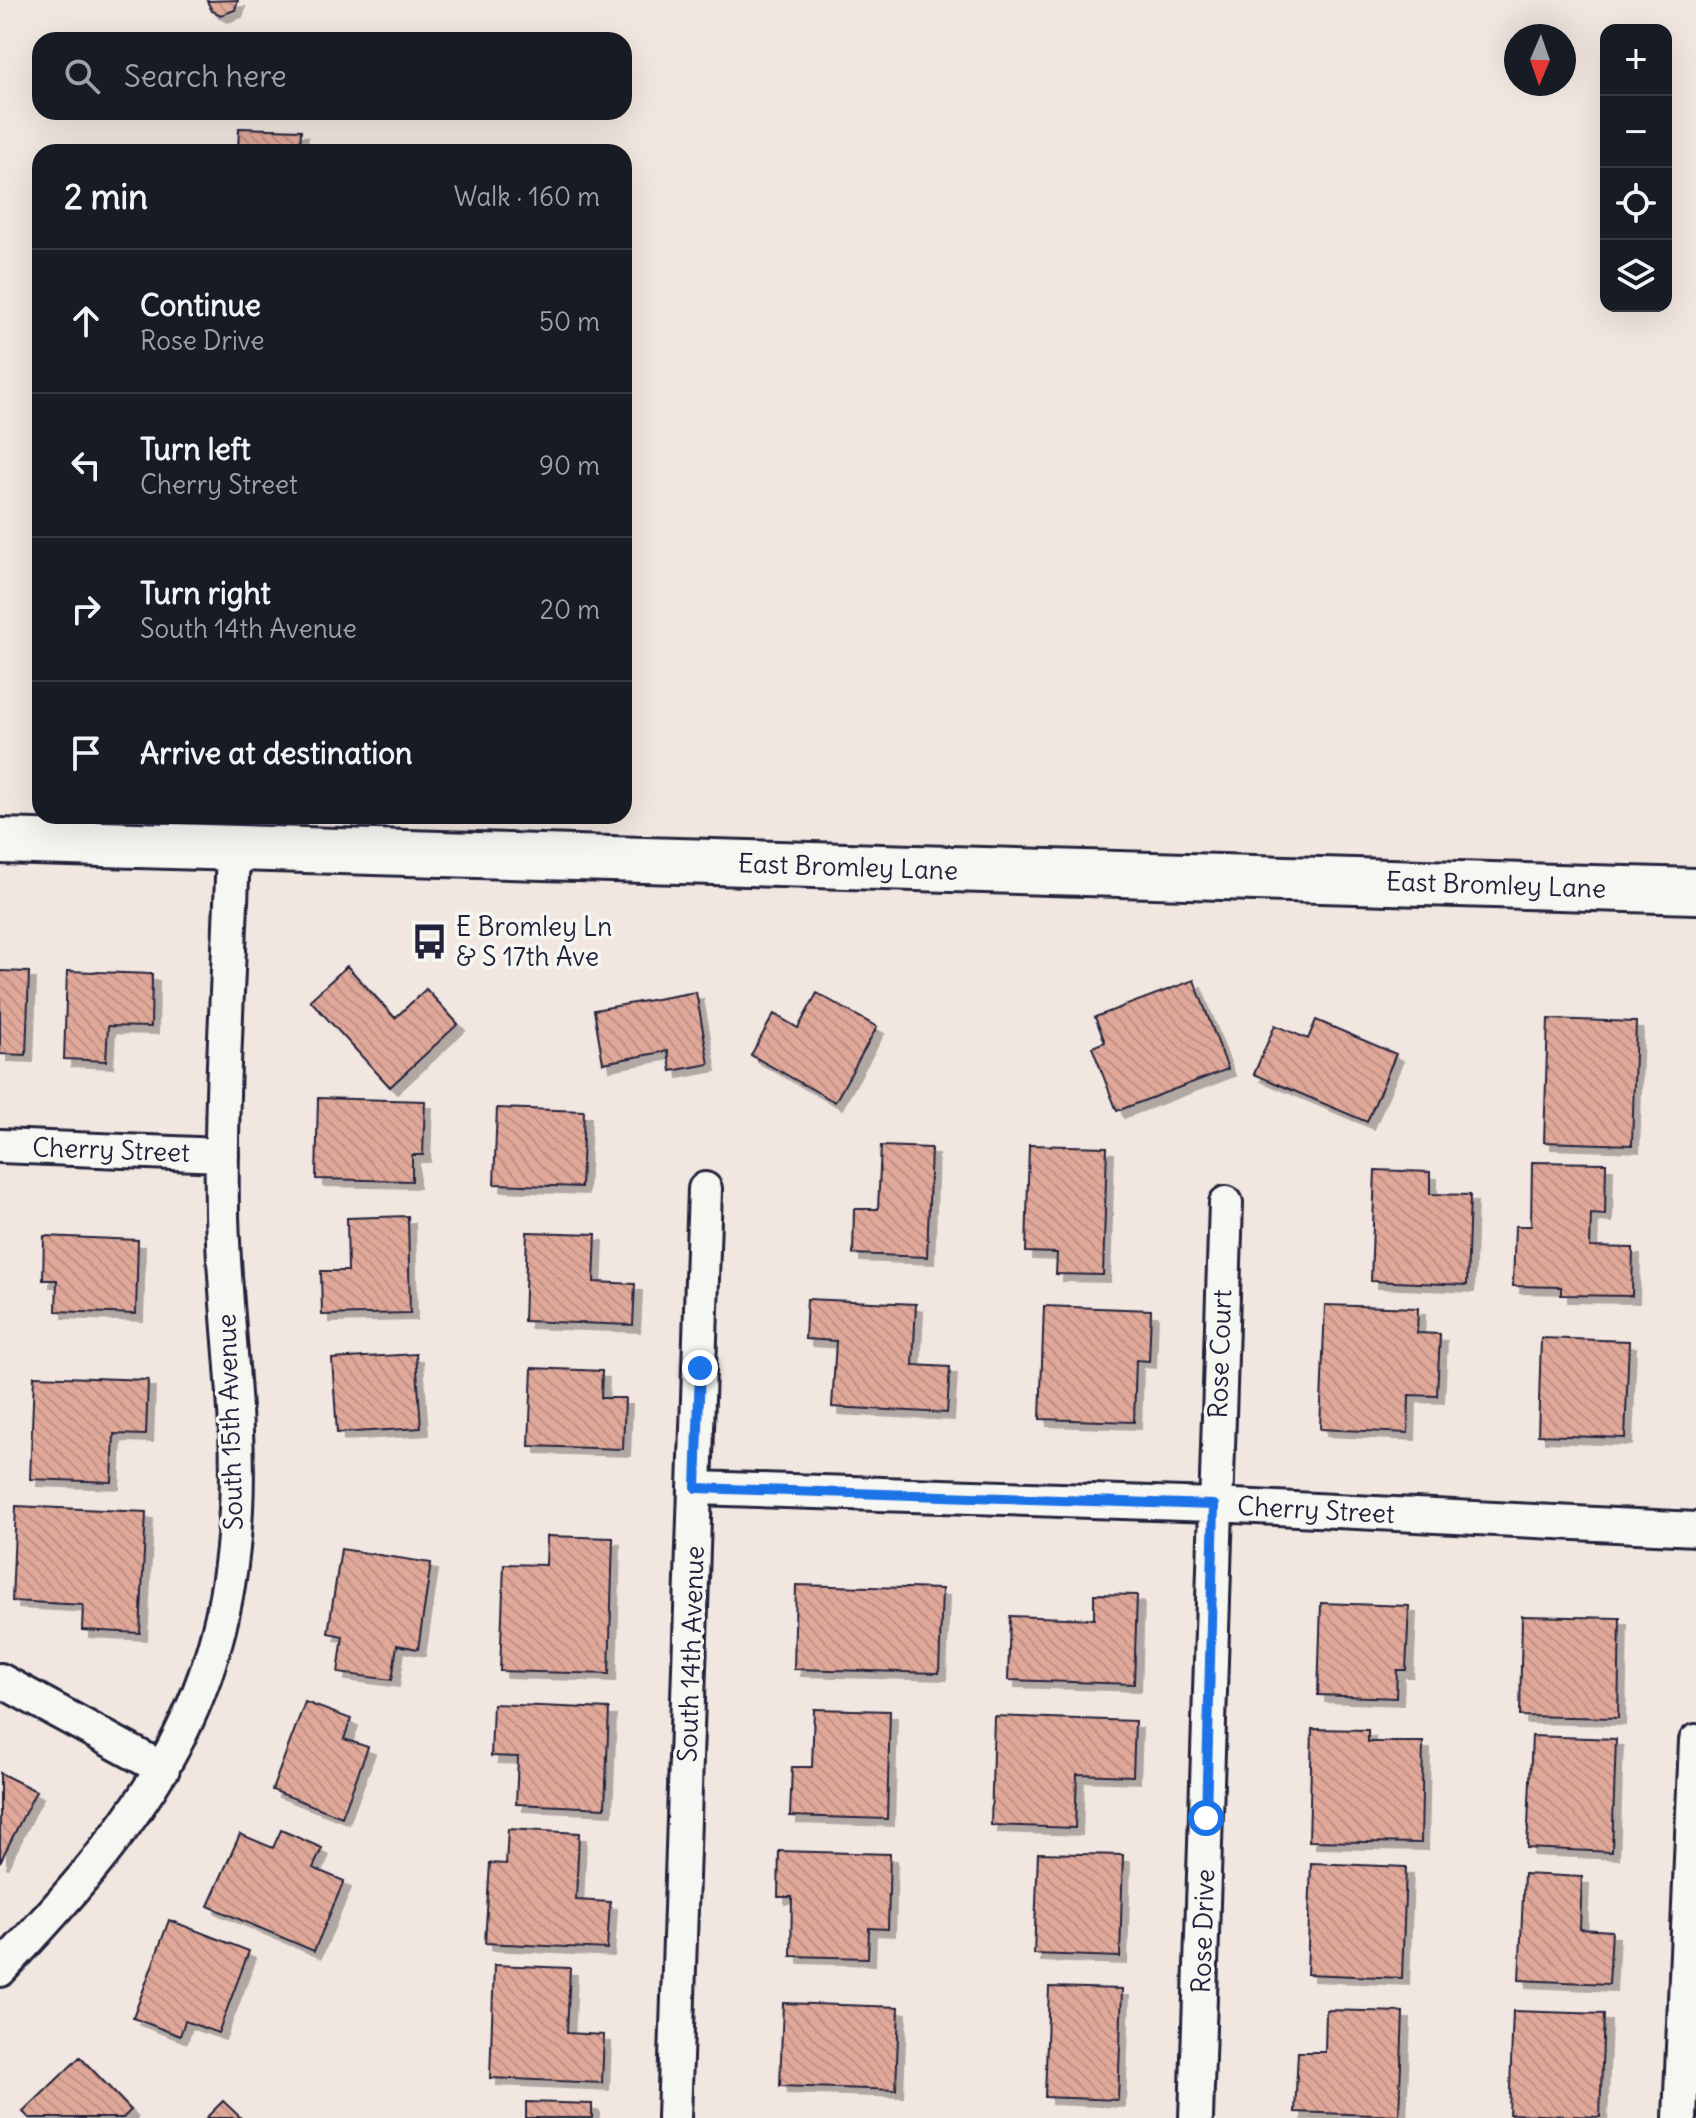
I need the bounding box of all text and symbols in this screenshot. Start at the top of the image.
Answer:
north arrow [1504,24,1576,96]
map controls [1600,24,1672,312]
button: + [1600,24,1672,96]
search box [32,32,632,120]
icon: search [60,54,104,98]
text: Search here [124,57,287,95]
button: − [1600,96,1672,168]
button: locate [1600,168,1672,240]
text: 2 min [64,175,148,218]
text: Walk · 160 m [454,180,600,213]
button: layers [1600,240,1672,312]
text: Continue [140,286,261,324]
icon: ahead [64,299,108,343]
text: 50 m [539,305,600,338]
text: Rose Drive [140,324,264,357]
text: Turn left [140,430,251,468]
icon: left [64,443,108,487]
text: 90 m [539,449,600,482]
text: Cherry Street [140,468,298,501]
text: Turn right [140,574,271,612]
icon: right [64,587,108,631]
text: 20 m [540,593,600,626]
text: South 14th Avenue [140,612,357,645]
icon: arrive [64,731,108,775]
text: Arrive at destination [140,734,412,772]
street label: East Bromley Lane [738,846,959,887]
street label: East Bromley Lane [1386,864,1607,905]
place label: E Bromley Ln & S 17th Ave [456,910,612,973]
bus stop icon: E Bromley Ln & S 17th Ave [411,923,449,961]
street label: Cherry Street [32,1130,191,1169]
street label: Rose Court [1201,1289,1238,1419]
street label: South 15th Avenue [209,1313,250,1531]
route end [682,1350,718,1386]
street label: Cherry Street [1236,1489,1396,1530]
street label: South 14th Avenue [670,1545,711,1763]
route start [1188,1800,1224,1836]
street label: Rose Drive [1184,1868,1221,1994]

